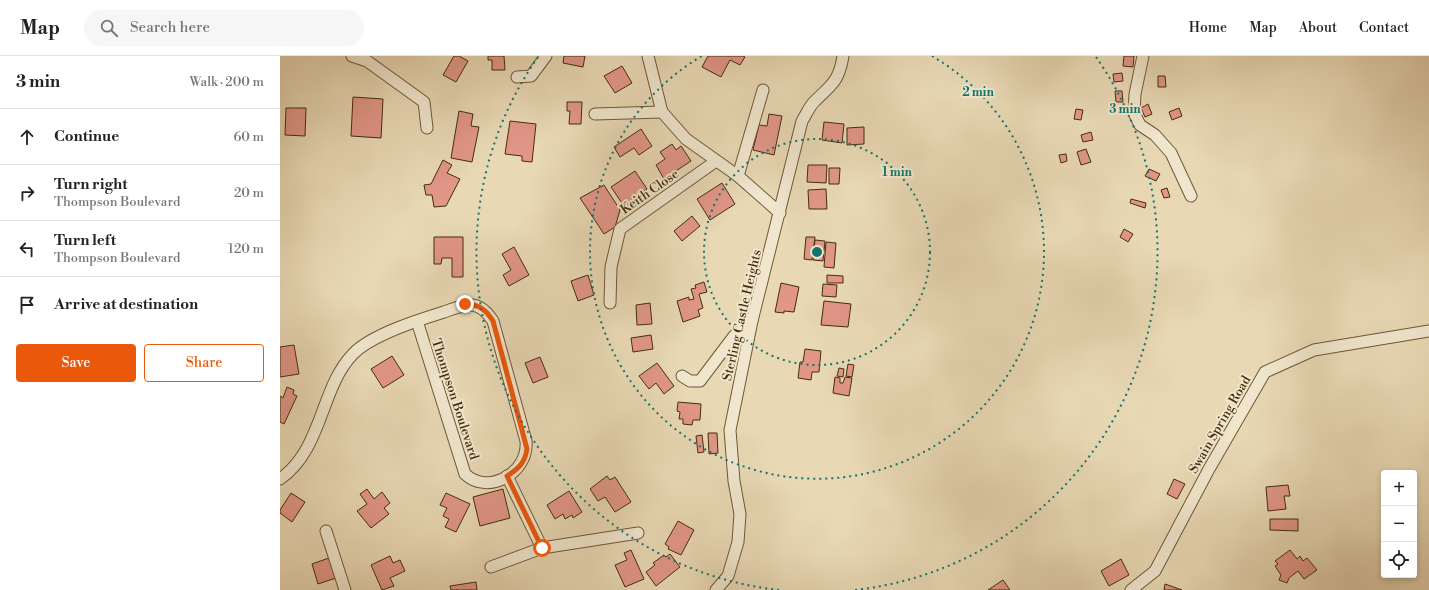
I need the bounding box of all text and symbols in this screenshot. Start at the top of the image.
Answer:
search box [84,10,364,46]
text: Map [20,16,60,40]
icon: search [98,17,120,39]
text: Search here [130,18,210,37]
text: Home [1189,19,1227,37]
text: Map [1249,19,1277,37]
text: About [1299,19,1337,37]
text: Contact [1359,19,1409,37]
text: 3 min [16,71,60,93]
text: Walk · 200 m [190,74,264,90]
text: 2 min [962,85,994,100]
text: 3 min [1109,102,1141,117]
icon: ahead [16,126,38,148]
text: Continue [54,127,119,146]
text: 60 m [233,129,264,145]
text: 1 min [882,165,913,180]
street label: Keith Close [617,166,682,218]
text: Turn right [54,175,128,194]
icon: right [16,182,38,204]
text: 20 m [234,185,264,201]
text: Thompson Boulevard [54,194,180,210]
text: Turn left [54,231,116,250]
icon: left [16,238,38,260]
text: 120 m [228,241,264,257]
centre of rings [810,245,824,259]
street label: Sterling Castle Heights [719,248,765,383]
text: Thompson Boulevard [54,250,180,266]
icon: arrive [16,294,38,316]
text: Arrive at destination [54,295,198,314]
route end [456,295,474,313]
street label: Thompson Boulevard [428,337,482,462]
button: Save [16,344,136,382]
button: Share [144,344,264,382]
street label: Swain Spring Road [1185,372,1255,476]
map controls [1381,470,1417,578]
button: + [1381,470,1417,506]
button: − [1381,506,1417,542]
route start [533,539,551,557]
button: locate [1381,542,1417,578]

